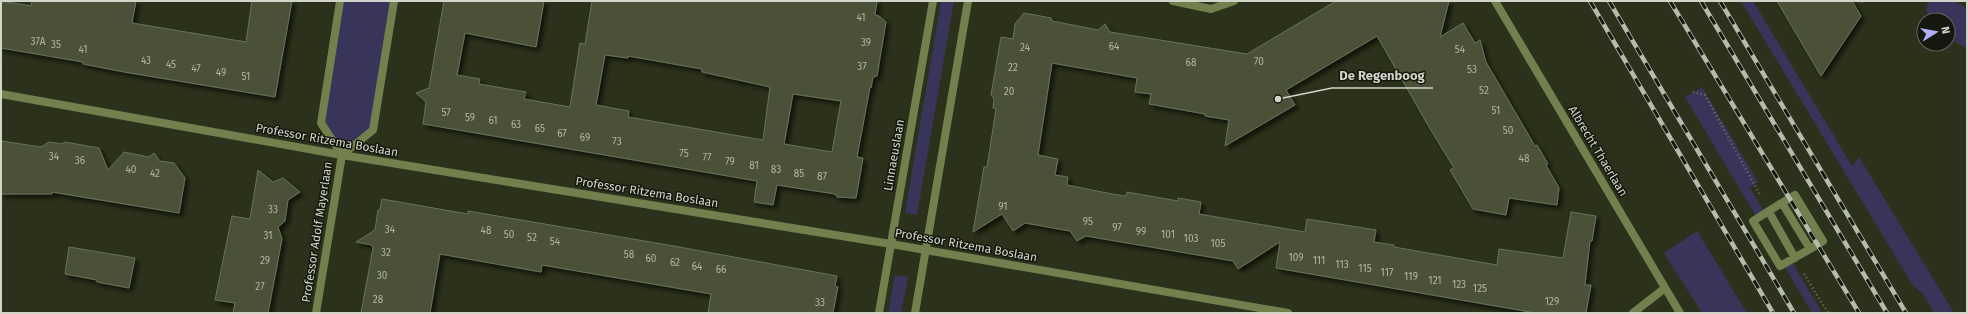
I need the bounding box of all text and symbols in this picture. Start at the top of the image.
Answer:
house number: 41 [856,12,866,24]
north arrow [1916,12,1956,52]
text: N [1938,25,1952,35]
house number: 37A [31,36,46,48]
house number: 39 [861,37,871,49]
house number: 35 [51,39,61,51]
house number: 64 [1109,41,1120,53]
house number: 24 [1020,42,1031,54]
house number: 41 [78,44,88,56]
house number: 54 [1455,44,1466,56]
house number: 43 [141,55,151,67]
house number: 70 [1254,56,1264,68]
house number: 68 [1186,57,1197,69]
house number: 45 [166,59,176,71]
house number: 37 [857,61,867,73]
house number: 22 [1008,62,1018,74]
house number: 47 [191,63,201,75]
callout: De Regenboog [1332,63,1433,88]
house number: 53 [1467,64,1477,76]
house number: 49 [216,67,226,79]
text: De Regenboog [1339,68,1426,83]
house number: 51 [242,71,250,83]
house number: 52 [1479,85,1489,97]
house number: 20 [1004,86,1015,98]
street label: Albrecht Thaerlaan [1565,103,1631,199]
house number: 51 [1492,105,1500,117]
house number: 57 [441,107,451,119]
house number: 59 [465,112,475,124]
house number: 61 [488,115,498,127]
street label: Linnaeuslaan [881,118,907,192]
house number: 63 [511,119,521,131]
street label: Professor Ritzema Boslaan [255,121,399,159]
house number: 65 [535,123,545,135]
house number: 50 [1503,125,1514,137]
house number: 67 [557,128,567,140]
house number: 69 [580,132,590,144]
house number: 73 [612,136,622,148]
house number: 75 [679,148,689,160]
house number: 34 [49,151,60,163]
house number: 77 [703,152,712,164]
house number: 48 [1519,153,1530,165]
house number: 36 [75,155,85,167]
house number: 79 [725,156,735,168]
house number: 81 [749,160,759,172]
street label: Professor Adolf Mayerlaan [299,161,335,303]
house number: 40 [126,164,137,176]
house number: 83 [771,164,781,176]
house number: 42 [150,168,160,180]
house number: 85 [794,168,804,180]
house number: 87 [817,171,827,183]
street label: Professor Ritzema Boslaan [575,174,719,210]
house number: 91 [998,201,1008,213]
house number: 33 [268,204,278,216]
house number: 95 [1083,216,1093,228]
house number: 97 [1112,222,1122,234]
house number: 34 [385,224,396,236]
house number: 48 [481,225,492,237]
street label: Professor Ritzema Boslaan [894,226,1038,264]
house number: 99 [1136,226,1146,238]
house number: 50 [504,229,515,241]
house number: 101 [1161,229,1175,241]
house number: 31 [263,230,273,242]
house number: 52 [527,232,537,244]
house number: 103 [1184,233,1198,245]
house number: 54 [550,236,561,248]
house number: 105 [1211,238,1225,250]
house number: 32 [381,247,391,259]
house number: 58 [624,249,635,261]
house number: 109 [1288,252,1304,264]
house number: 60 [646,253,657,265]
house number: 29 [260,255,270,267]
house number: 111 [1313,255,1325,267]
house number: 62 [670,257,680,269]
house number: 113 [1335,259,1349,271]
house number: 64 [692,261,703,273]
house number: 115 [1358,263,1372,275]
house number: 66 [716,264,726,276]
house number: 117 [1381,267,1394,279]
house number: 30 [377,270,388,282]
house number: 119 [1404,271,1418,283]
house number: 121 [1428,275,1442,287]
house number: 123 [1452,279,1466,291]
house number: 27 [255,281,265,293]
house number: 125 [1473,283,1487,295]
house number: 28 [373,294,384,306]
house number: 129 [1545,296,1559,308]
house number: 33 [815,297,825,309]

